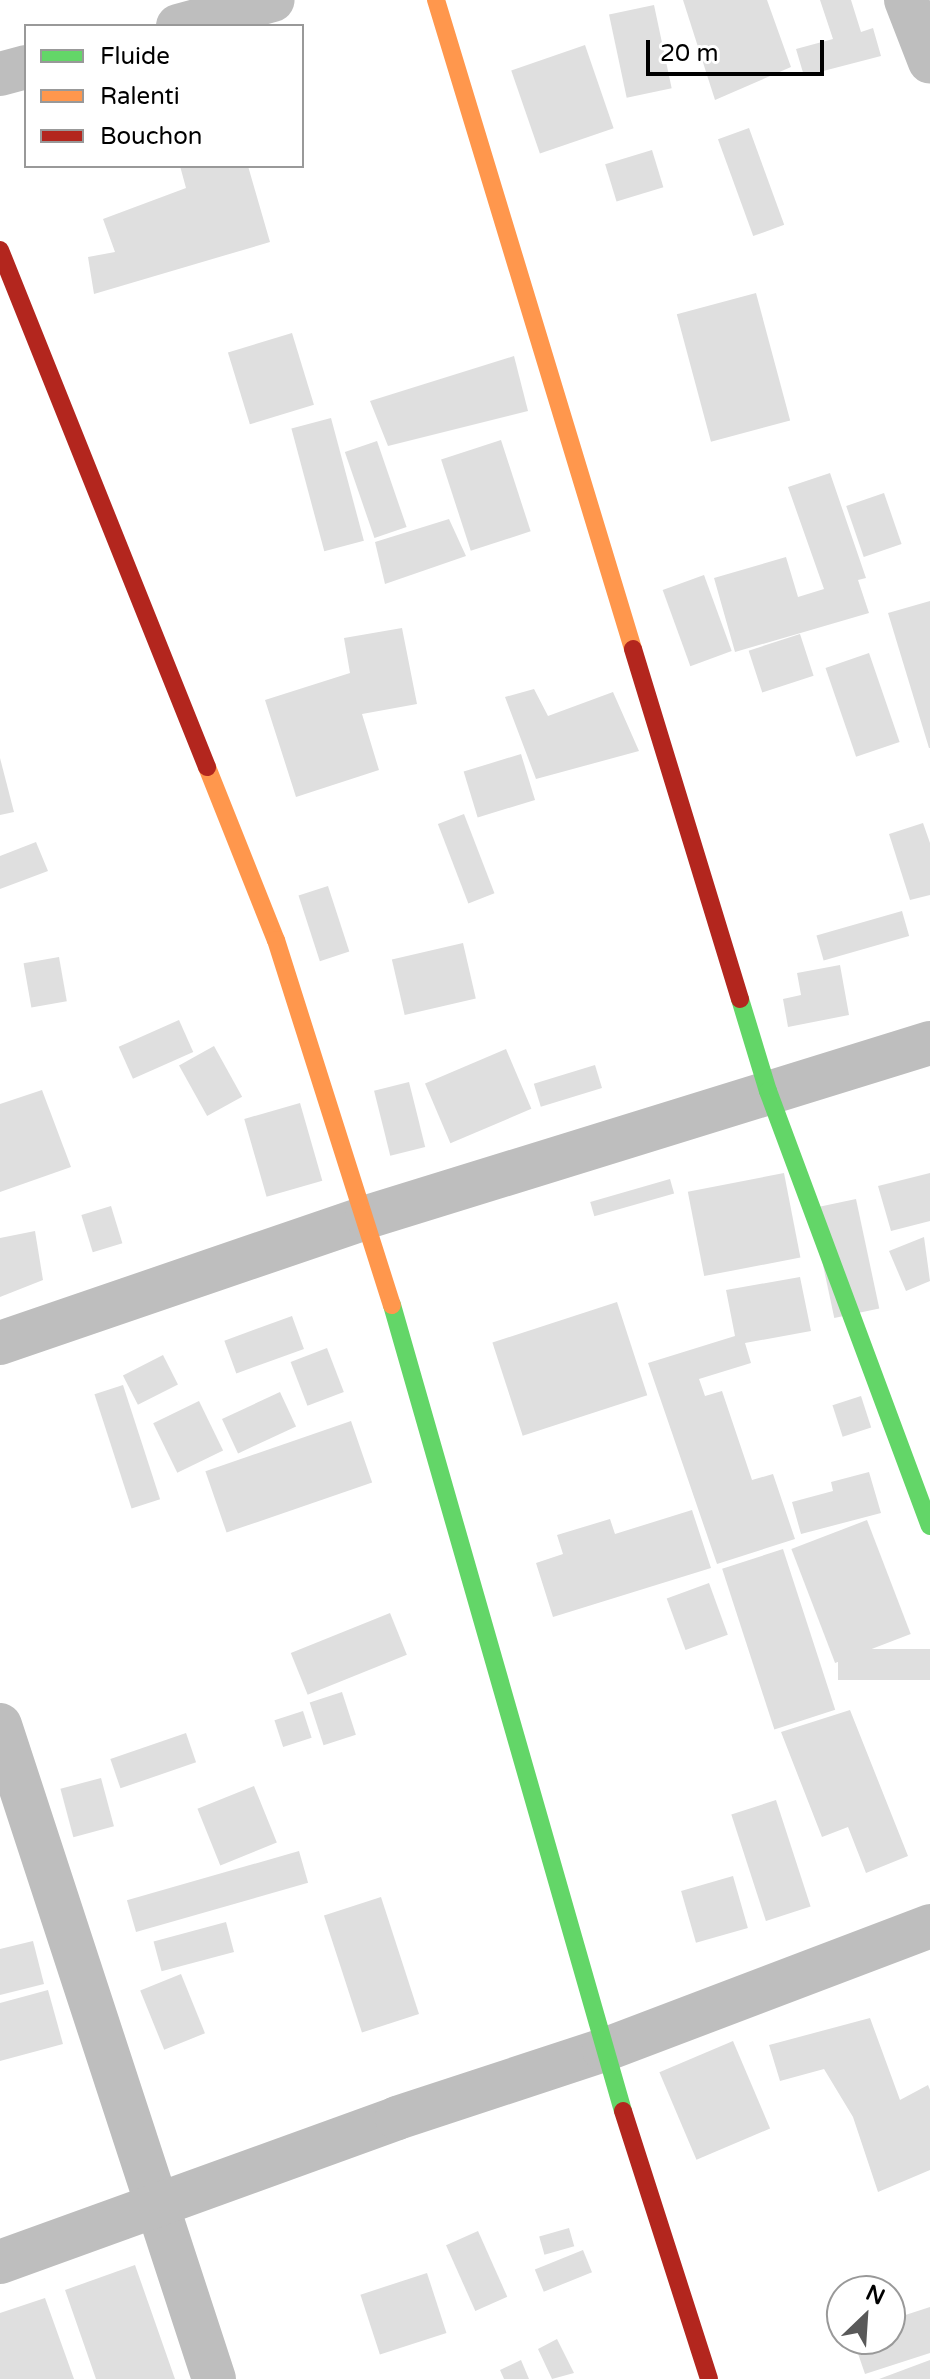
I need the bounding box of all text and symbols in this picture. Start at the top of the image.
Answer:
legend [24,24,304,168]
scale bar [650,24,828,74]
text: 20 m [660,39,718,68]
text: Fluide [100,42,170,71]
text: Ralenti [100,82,180,111]
text: Bouchon [100,122,202,151]
north arrow [826,2275,906,2355]
text: N [862,2280,889,2311]

